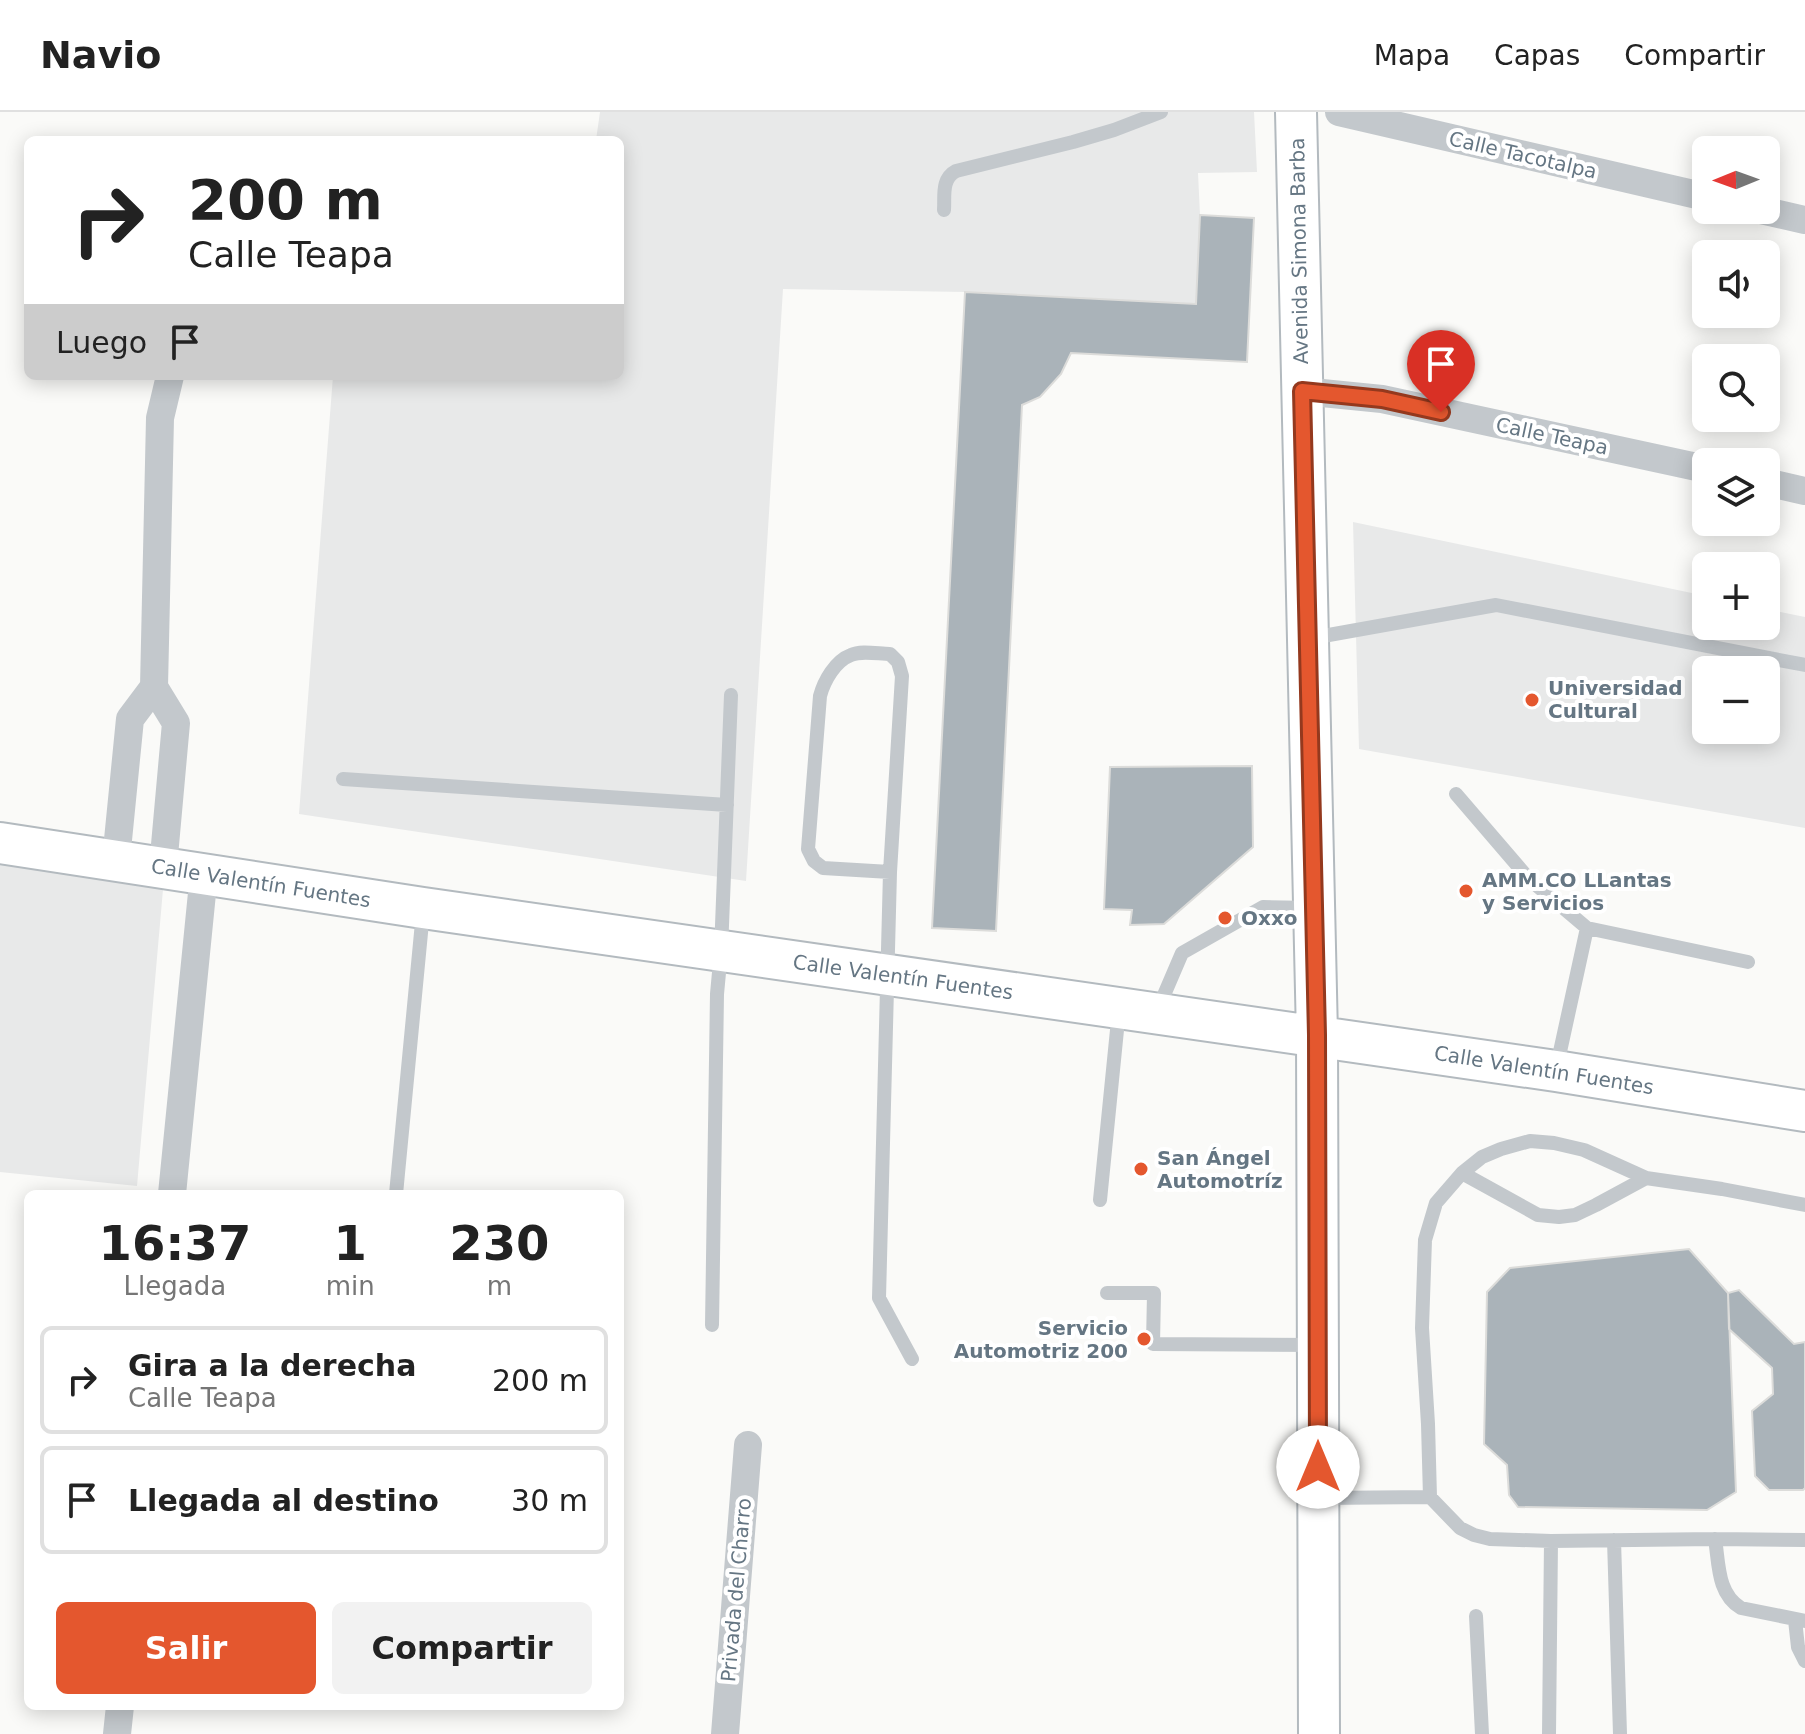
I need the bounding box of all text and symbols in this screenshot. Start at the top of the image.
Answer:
text: Navio [40,33,161,77]
text: Mapa [1374,39,1450,72]
text: Capas [1494,39,1580,72]
text: Compartir [1624,39,1765,72]
street label: Calle Tacotalpa [1447,126,1599,184]
north arrow [1692,136,1780,224]
map controls [1692,136,1780,744]
street label: Avenida Simona Barba [1285,138,1313,364]
text: 200 m [188,167,383,232]
icon: right [56,168,160,272]
text: Calle Teapa [188,234,394,275]
button: sound [1692,240,1780,328]
icon: arrive [163,320,207,364]
text: Luego [56,325,147,360]
pin [1407,330,1475,412]
icon: arrive [1419,342,1463,386]
button: search [1692,344,1780,432]
street label: Calle Teapa [1494,412,1610,460]
button: layers [1692,448,1780,536]
button: + [1692,552,1780,640]
button: − [1692,656,1780,744]
place label: Universidad Cultural [1548,676,1683,723]
marker: Universidad Cultural [1523,691,1541,709]
street label: Calle Valentín Fuentes [149,854,373,912]
place label: AMM.CO LLantas y Servicios [1482,868,1672,915]
marker: AMM.CO LLantas y Servicios [1457,882,1475,900]
place label: Oxxo [1241,906,1298,930]
marker: Oxxo [1216,909,1234,927]
street label: Calle Valentín Fuentes [791,950,1015,1004]
street label: Calle Valentín Fuentes [1432,1041,1656,1099]
place label: San Ángel Automotríz [1157,1146,1283,1193]
marker: San Ángel Automotríz [1132,1160,1150,1178]
text: 16:37 [98,1215,251,1271]
text: 1 [334,1215,367,1271]
text: 230 [449,1215,549,1271]
text: Llegada [124,1271,226,1301]
text: min [326,1271,375,1301]
text: m [487,1271,512,1301]
place label: Servicio Automotriz 200 [954,1316,1128,1363]
marker: Servicio Automotriz 200 [1135,1330,1153,1348]
text: Gira a la derecha [128,1348,416,1383]
icon: right [60,1358,104,1402]
text: 200 m [492,1363,588,1398]
text: Calle Teapa [128,1383,277,1413]
position arrow [1276,1425,1360,1509]
icon: arrive [60,1478,104,1522]
text: Llegada al destino [128,1483,439,1518]
text: 30 m [511,1483,588,1518]
street label: Privada del Charro [716,1497,756,1683]
button: Salir [56,1602,316,1694]
button: Compartir [332,1602,592,1694]

